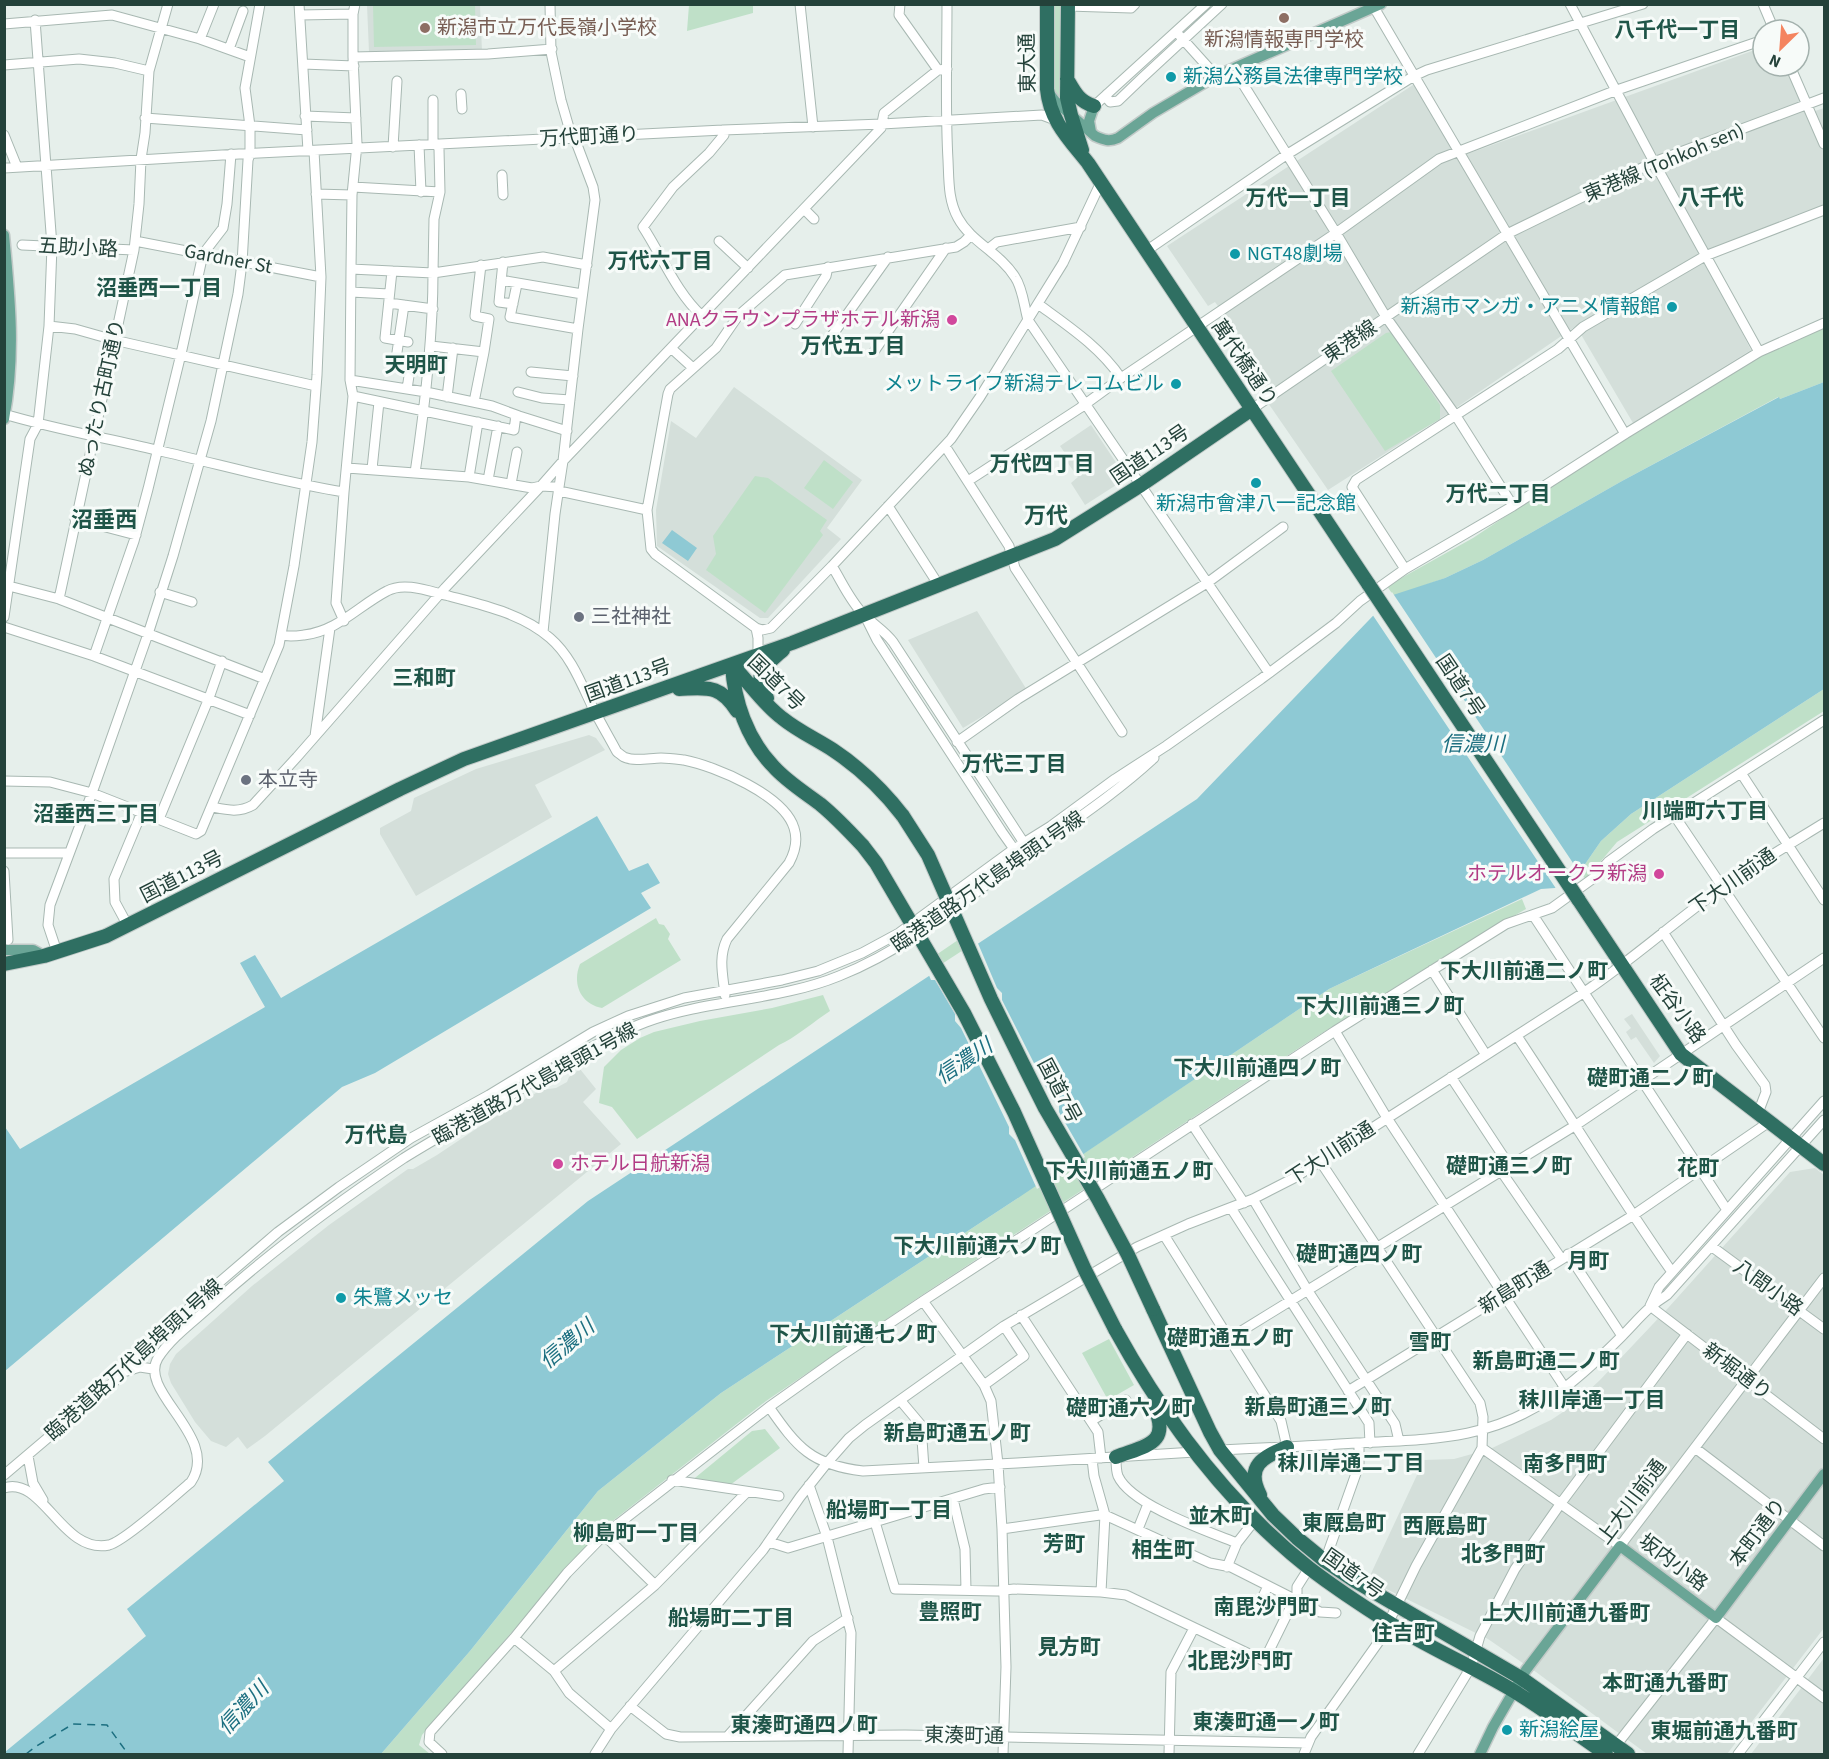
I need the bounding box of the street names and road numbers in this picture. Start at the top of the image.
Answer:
street label: 東大通 [1013,33,1043,93]
street label: 東港線 (Tohkoh sen) [1579,117,1749,209]
street label: 万代町通り [538,120,640,154]
street label: 五助小路 [37,232,119,264]
street label: Gardner St [182,237,275,281]
street label: 萬代橋通り [1204,314,1284,412]
street label: 東港線 [1317,314,1383,370]
street label: ぬったり古町通り [72,317,132,479]
street label: 国道113号 [1105,418,1195,492]
street label: 国道7号 [741,649,811,717]
street label: 国道7号 [1429,649,1491,723]
street label: 国道113号 [581,652,675,710]
street label: 臨港道路万代島埠頭1号線 [886,805,1090,959]
street label: 下大川前通 [1684,842,1782,922]
street label: 国道113号 [136,844,228,910]
street label: 柾谷小路 [1642,968,1712,1050]
street label: 臨港道路万代島埠頭1号線 [428,1016,642,1152]
street label: 国道7号 [1030,1054,1088,1128]
street label: 下大川前通 [1281,1115,1381,1193]
street label: 八間小路 [1727,1253,1809,1323]
street label: 新島町通 [1474,1255,1556,1321]
street label: 臨港道路万代島埠頭1号線 [39,1273,229,1447]
street label: 新堀通り [1697,1337,1777,1407]
street label: 上大川前通 [1591,1454,1673,1550]
street label: 本町通り [1723,1493,1793,1573]
street label: 坂内小路 [1633,1528,1713,1598]
street label: 国道7号 [1316,1542,1390,1606]
street label: 東湊町通 [924,1721,1004,1751]

